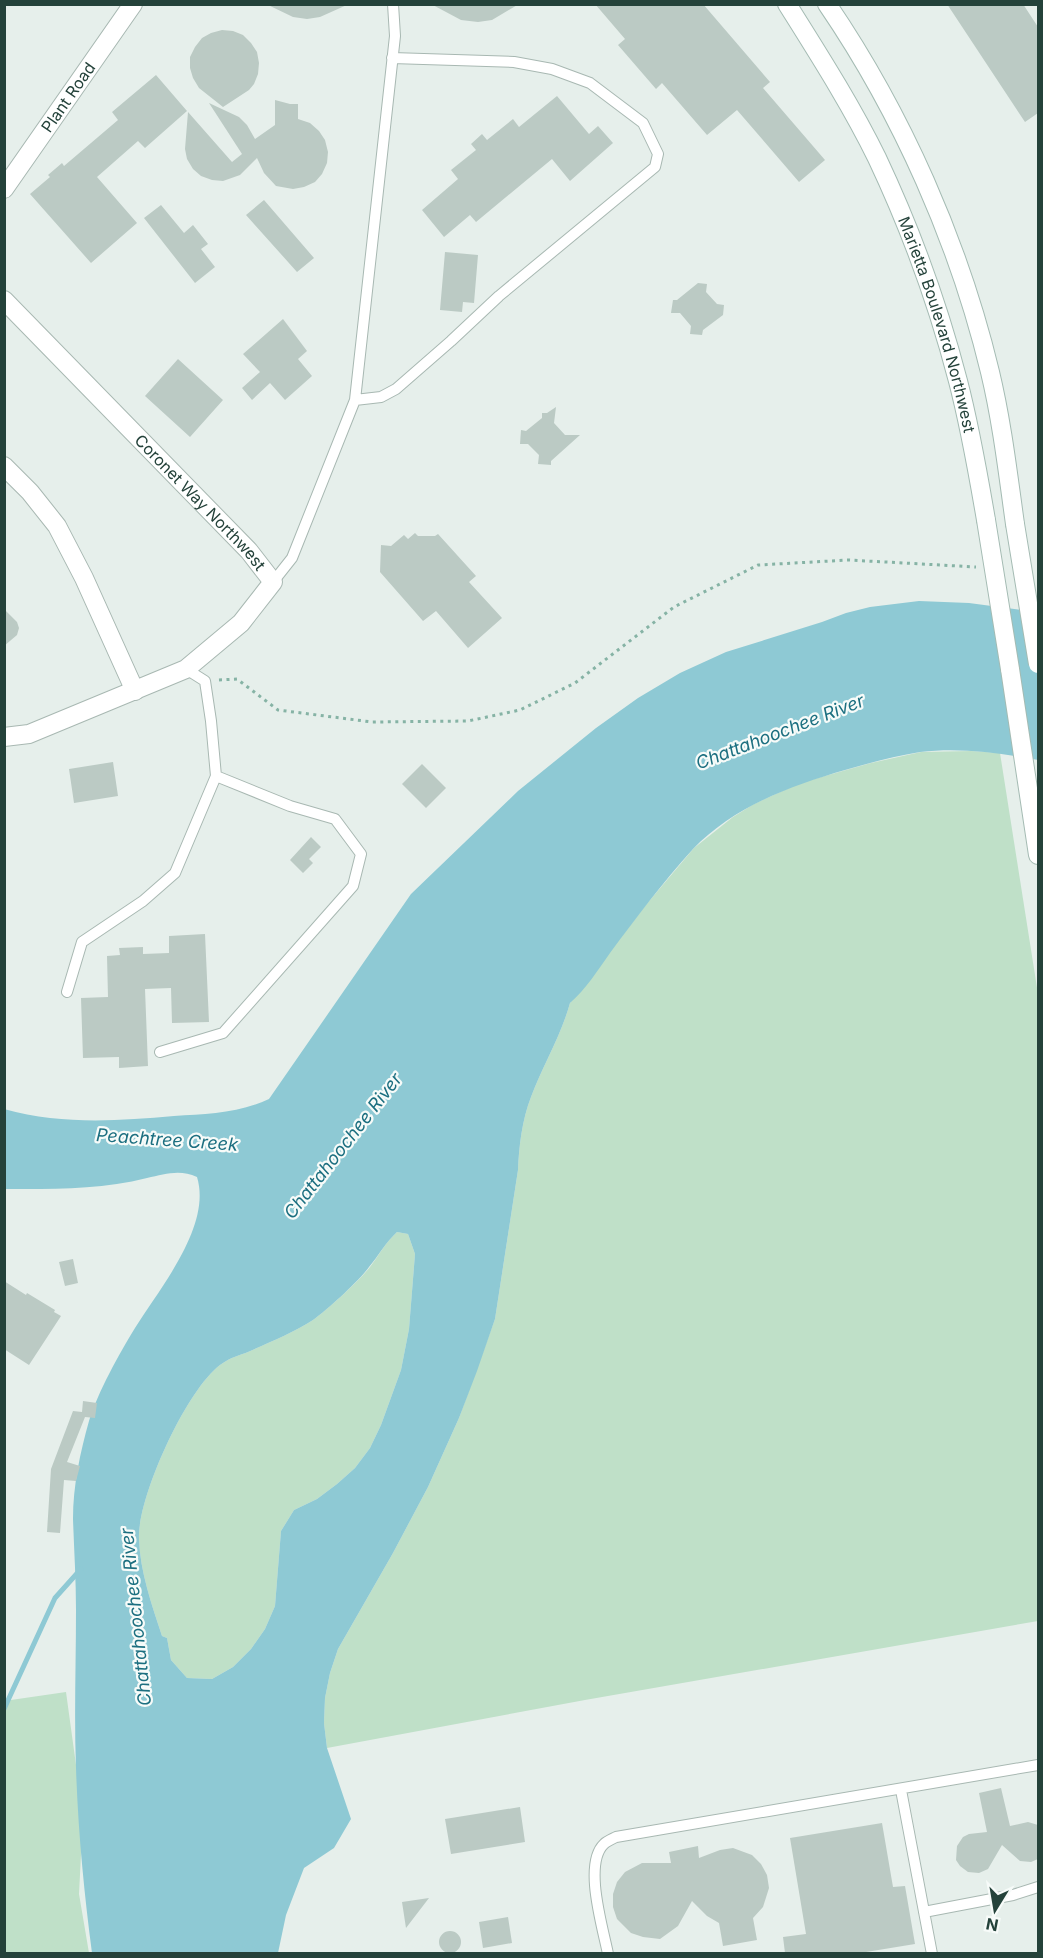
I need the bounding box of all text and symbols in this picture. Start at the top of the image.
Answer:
street label: Plant Road [37,58,99,136]
street label: Marietta Boulevard Northwest [894,214,980,434]
street label: Coronet Way Northwest [131,430,270,574]
water label: Chattahoochee River [693,689,868,773]
water label: Chattahoochee River [279,1068,407,1223]
water label: Peachtree Creek [95,1124,240,1155]
water label: Chattahoochee River [116,1526,155,1707]
north arrow [965,1880,1025,1940]
text: N [984,1914,1000,1936]

